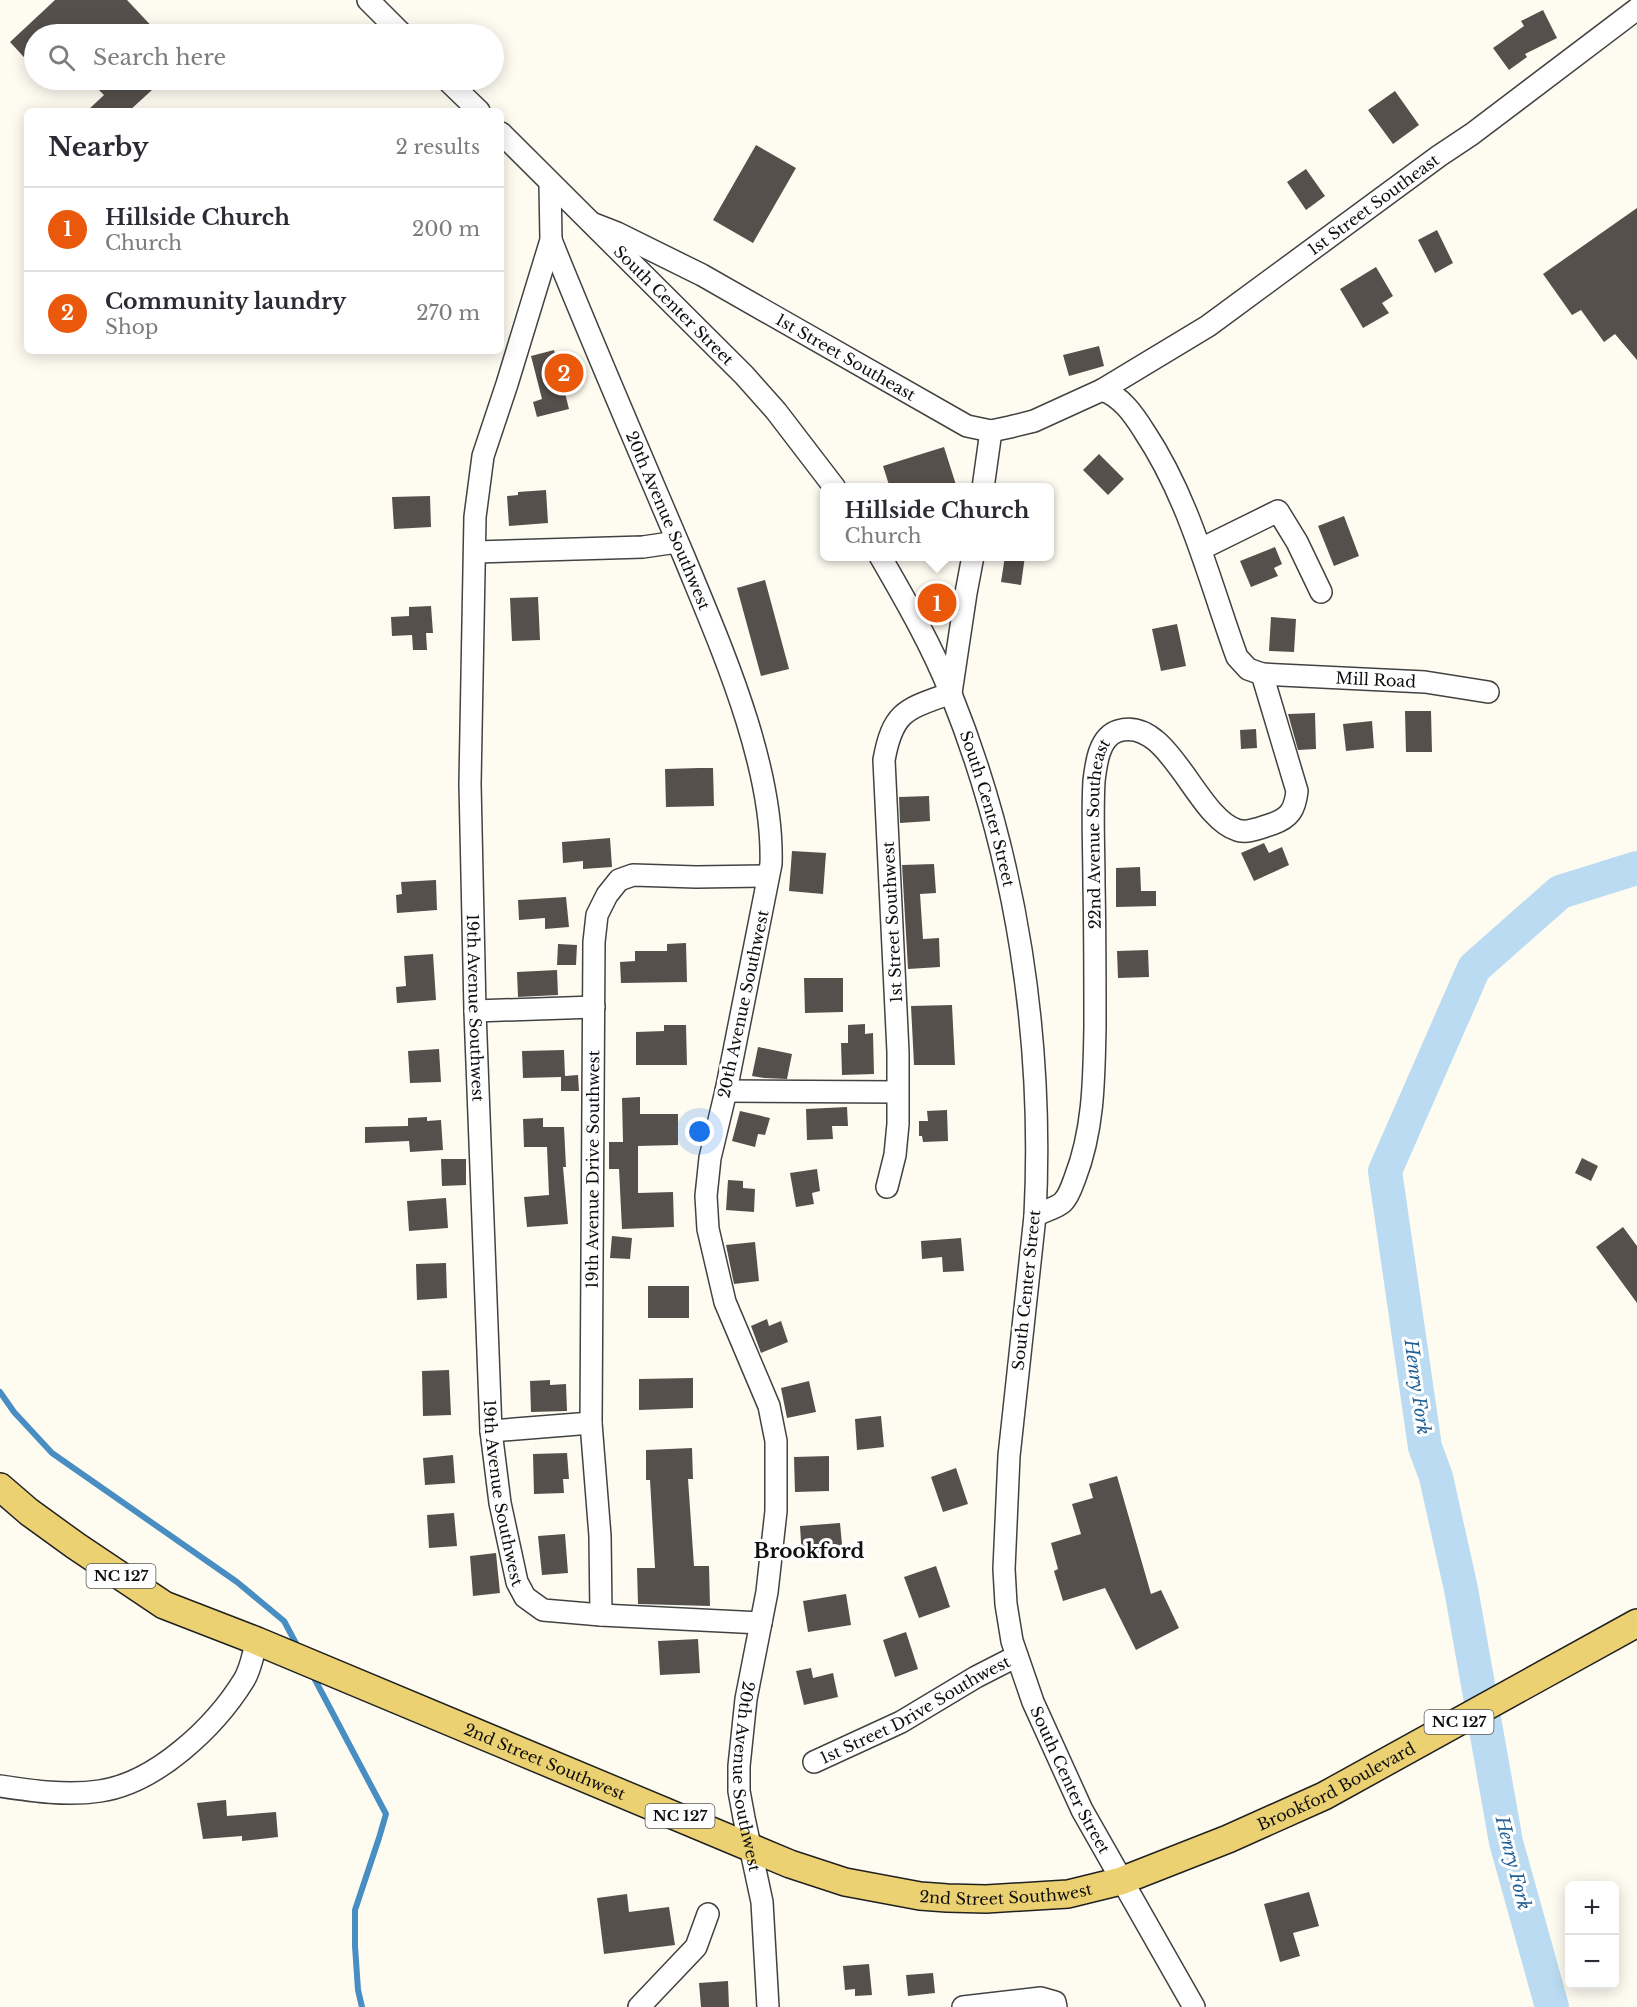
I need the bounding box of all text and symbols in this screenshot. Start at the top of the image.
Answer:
search box [24,24,504,90]
icon: search [45,41,78,74]
text: Search here [93,44,226,71]
text: Nearby [48,131,149,163]
text: 2 results [396,135,480,159]
street label: 1st Street Southeast [1304,150,1443,259]
text: Hillside Church [105,204,290,231]
text: 1 [63,217,72,241]
text: 200 m [412,217,480,241]
text: Church [105,231,182,255]
street label: South Center Street [610,241,738,369]
text: Community laundry [105,288,346,315]
text: 2 [61,301,74,325]
text: 270 m [416,301,480,325]
street label: 1st Street Southeast [772,309,919,405]
text: Shop [105,315,158,339]
pin: 2 [544,350,584,395]
street label: 20th Avenue Southwest [622,428,715,613]
popup [820,483,1054,561]
text: Hillside Church [845,497,1029,524]
text: Church [845,524,922,548]
pin: 1 [918,580,956,626]
street label: Mill Road [1335,668,1417,692]
street label: South Center Street [956,728,1019,889]
street label: 22nd Avenue Southeast [1083,735,1114,929]
street label: 1st Street Southwest [878,841,906,1003]
street label: 20th Avenue Southwest [713,908,773,1100]
street label: 19th Avenue Southwest [463,914,488,1102]
street label: 19th Avenue Drive Southwest [582,1050,603,1289]
your location [685,1117,714,1146]
street label: South Center Street [1008,1209,1044,1371]
water label: Henry Fork [1399,1337,1435,1436]
street label: 19th Avenue Southwest [480,1399,527,1590]
district label: Brookford [754,1539,865,1563]
road number: NC 127 [86,1564,156,1588]
street label: 1st Street Drive Southwest [817,1651,1013,1768]
street label: 20th Avenue Southwest [729,1680,765,1873]
street label: South Center Street [1026,1703,1115,1857]
road number: NC 127 [1424,1710,1494,1734]
street label: 2nd Street Southwest [461,1719,629,1804]
street label: Brookford Boulevard [1254,1738,1419,1835]
road number: NC 127 [646,1804,714,1828]
water label: Henry Fork [1490,1813,1535,1912]
street label: 2nd Street Southwest [919,1878,1094,1909]
map controls [1565,1881,1619,1989]
button: + [1565,1881,1619,1935]
button: − [1565,1935,1619,1989]

